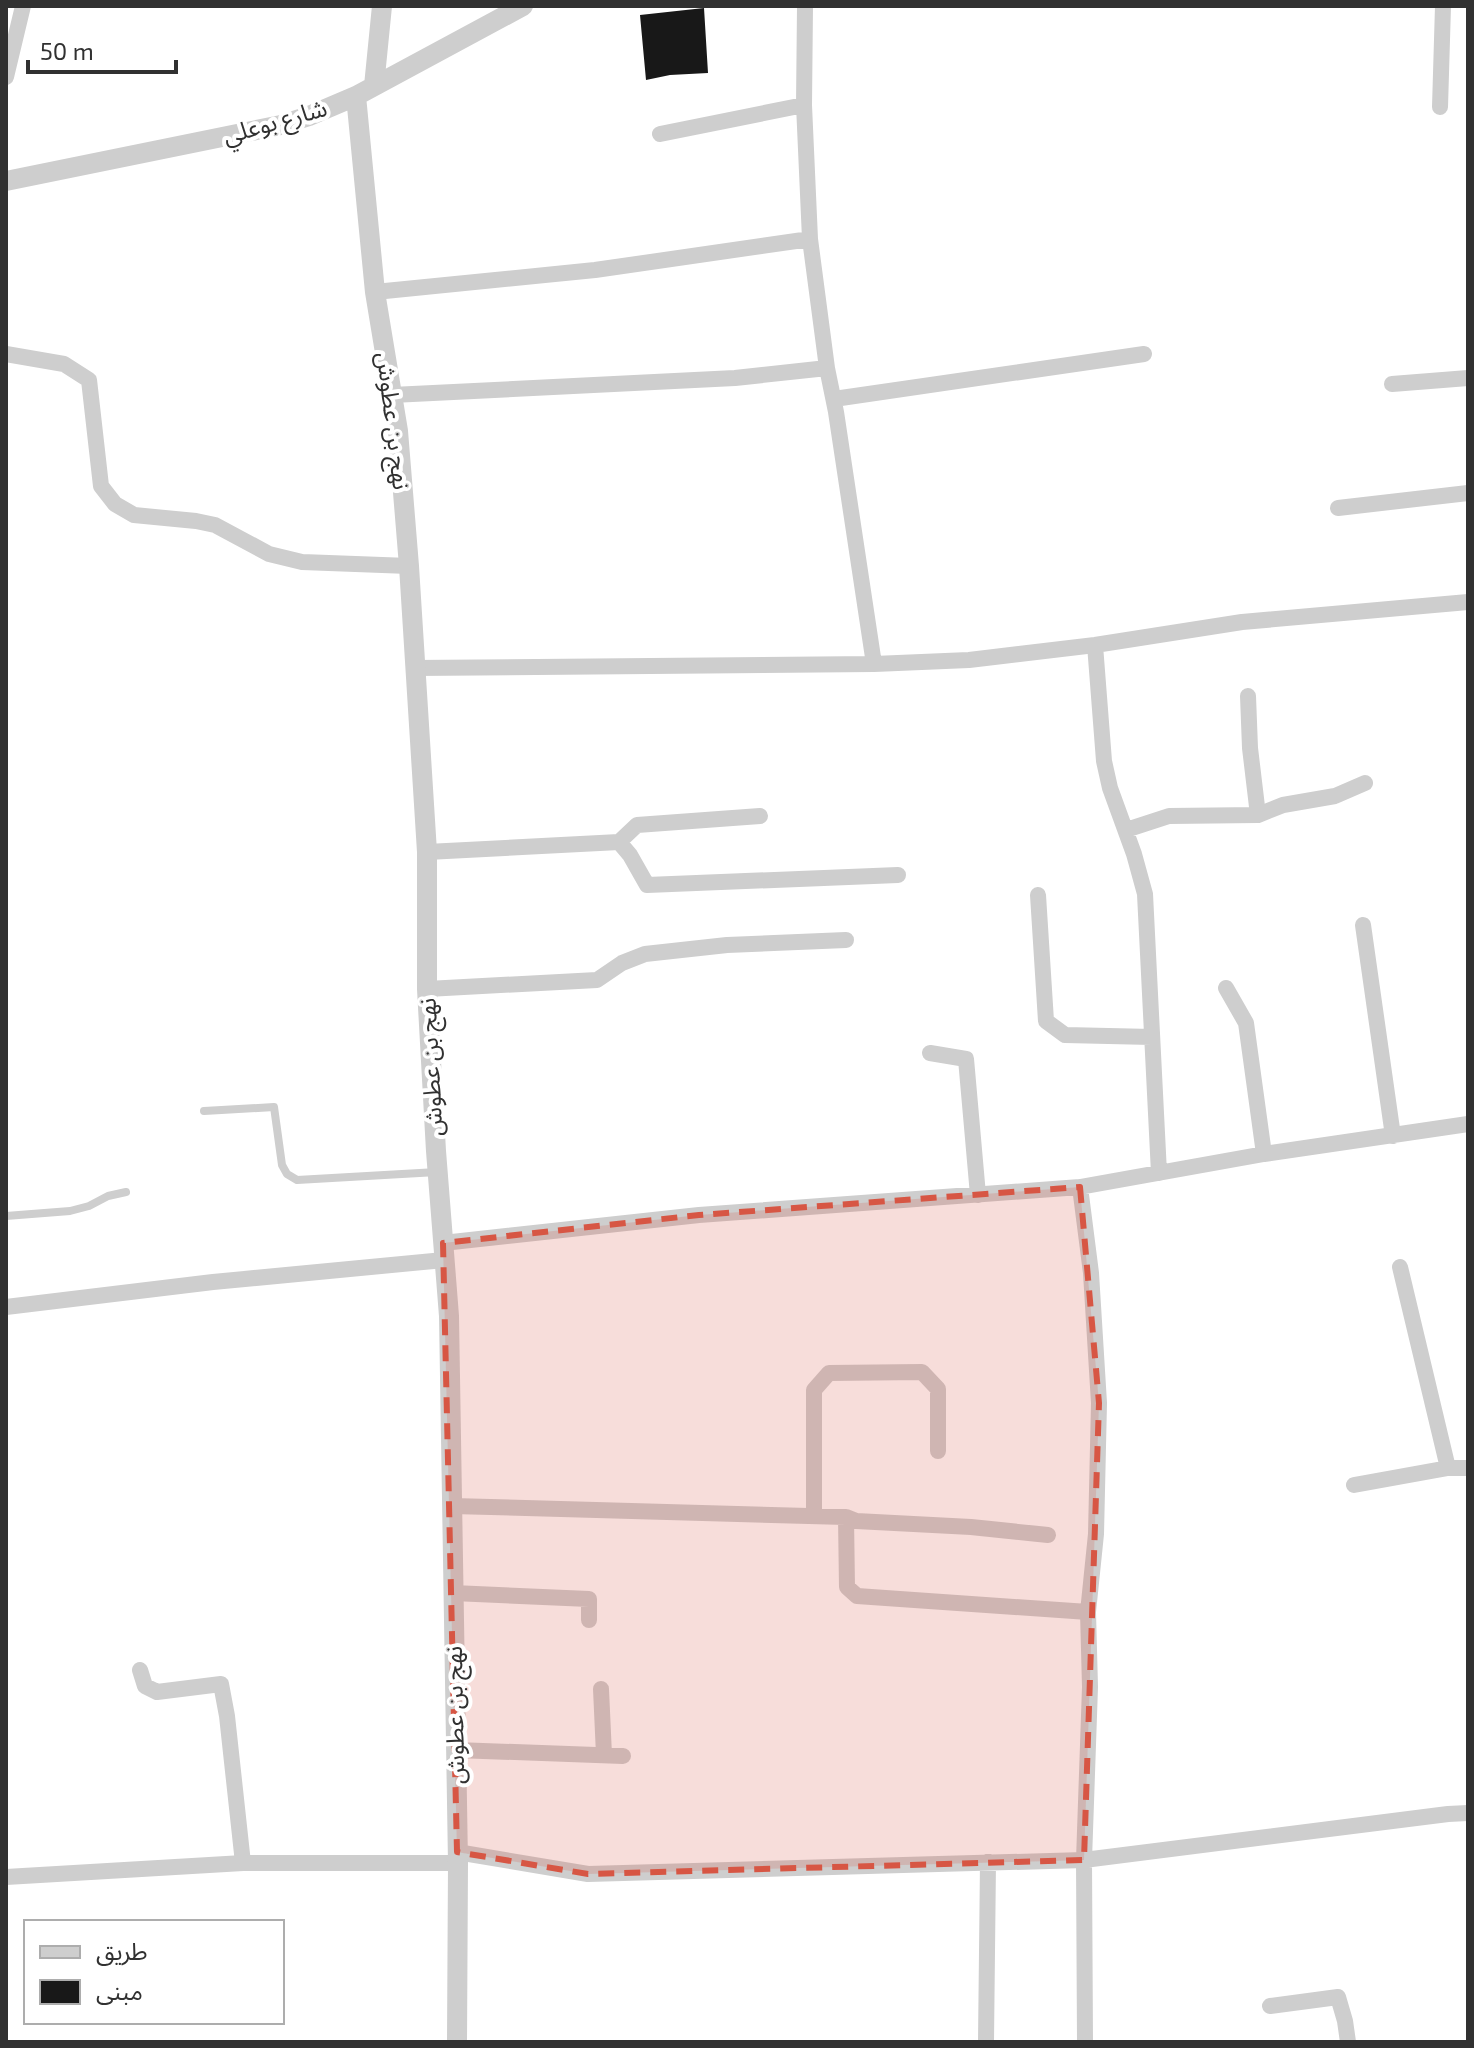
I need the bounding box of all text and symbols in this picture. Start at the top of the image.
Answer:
scale bar [28,24,176,74]
text: 50 m [40,36,94,65]
street label: شارع بوعلي [219,92,331,155]
street label: نهج بن عطوش [368,350,417,492]
street label: نهج بن عطوش [411,997,452,1137]
street label: نهج بن عطوش [438,1646,473,1784]
legend [24,1920,284,2024]
text: طريق [96,1936,148,1967]
text: مبنى [96,1976,143,2005]

